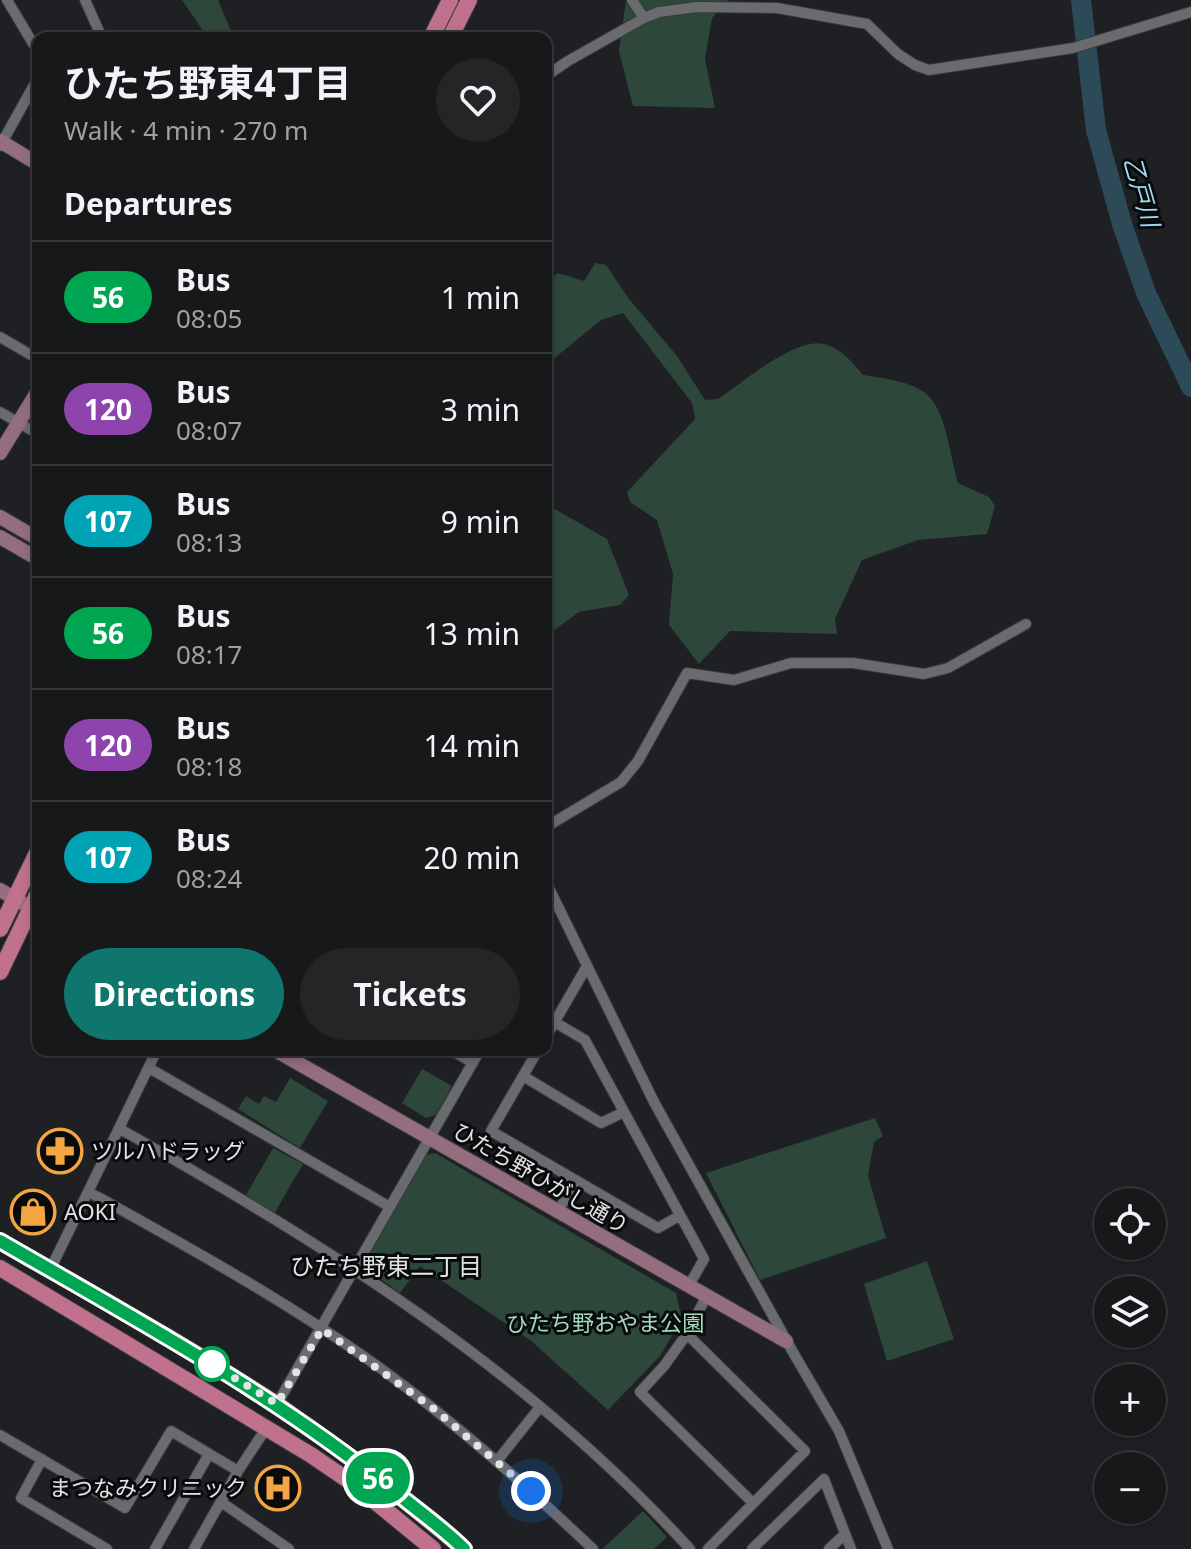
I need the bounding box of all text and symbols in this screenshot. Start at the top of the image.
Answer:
text: ひたち野東4丁目 [64,56,352,108]
button: heart [436,58,520,142]
text: Walk · 4 min · 270 m [64,112,308,148]
water label: 乙戸川 [1117,152,1169,234]
text: Departures [64,183,233,224]
text: Bus [176,259,231,300]
text: 1 min [441,277,520,318]
text: 56 [92,278,124,316]
text: 08:05 [176,300,242,336]
text: Bus [176,371,231,412]
text: 3 min [441,389,520,430]
text: 120 [84,390,132,428]
text: 08:07 [176,412,242,448]
text: Bus [176,483,231,524]
text: 9 min [441,501,520,542]
text: 107 [84,502,132,540]
text: 08:13 [176,524,242,560]
text: Bus [176,595,231,636]
text: 13 min [424,613,520,654]
text: 56 [92,614,124,652]
text: 08:17 [176,636,242,672]
text: Bus [176,707,231,748]
text: 14 min [424,725,520,766]
text: 120 [84,726,132,764]
text: 08:18 [176,748,242,784]
text: Bus [176,819,231,860]
text: 20 min [424,837,520,878]
text: 107 [84,838,132,876]
text: 08:24 [176,860,242,896]
button: Directions [64,948,284,1040]
button: Tickets [300,948,520,1040]
street label: ひたち野ひがし通り [448,1115,635,1240]
pharmacy icon: ツルハドラッグ [36,1127,84,1175]
place label: ツルハドラッグ [91,1135,245,1165]
shop icon: AOKI [9,1188,57,1236]
map controls [1094,1188,1166,1524]
button: locate [1094,1188,1166,1260]
place label: AOKI [64,1196,116,1226]
district label: ひたち野東二丁目 [290,1249,482,1282]
button: layers [1094,1276,1166,1348]
park label: ひたち野おやま公園 [506,1307,704,1337]
unlabelled marker [195,1347,229,1381]
button: + [1094,1364,1166,1436]
line badge: 56 [342,1452,414,1504]
button: − [1094,1452,1166,1524]
text: 56 [362,1459,394,1497]
hospital icon: まつなみクリニック [254,1464,302,1512]
your location [511,1471,551,1511]
place label: まつなみクリニック [49,1472,247,1502]

